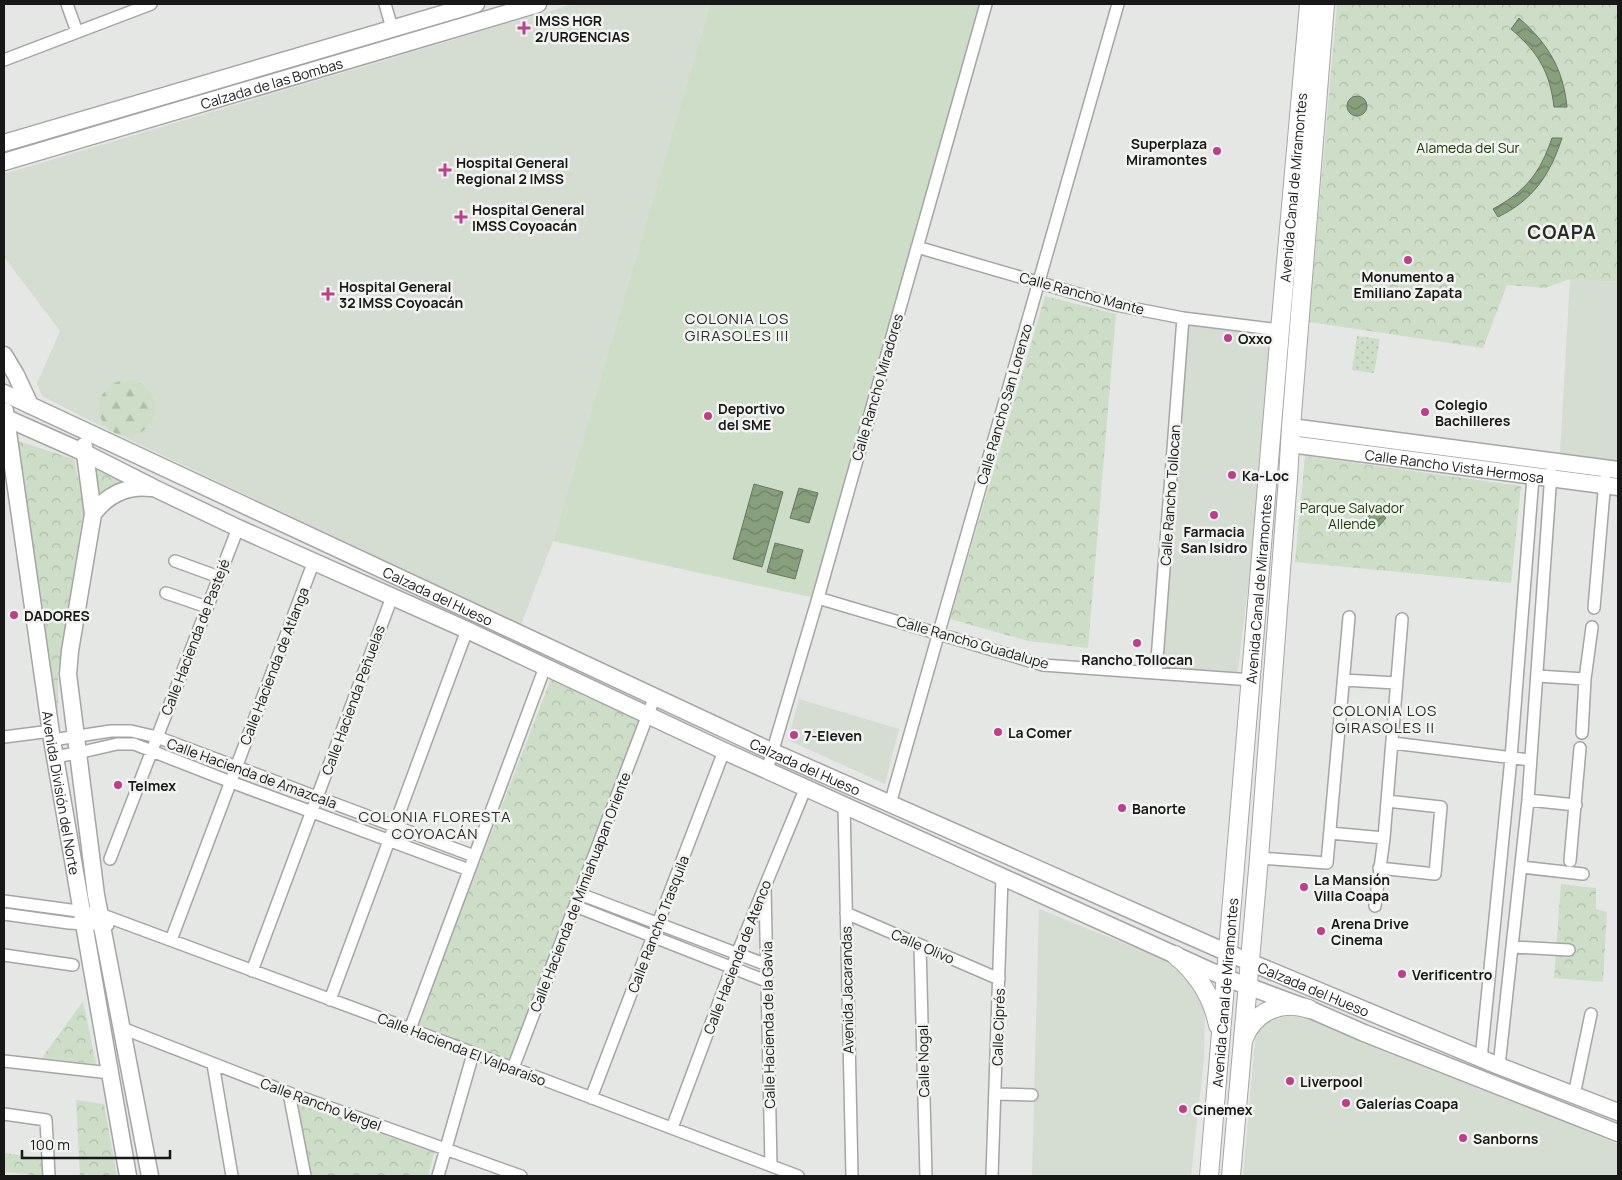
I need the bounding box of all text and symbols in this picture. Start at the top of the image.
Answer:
place label: IMSS HGR 2/URGENCIAS [535,11,630,46]
marker: IMSS HGR 2/URGENCIAS [517,21,531,35]
street label: Calzada de las Bombas [198,53,345,113]
street label: Avenida Canal de Miramontes [1275,92,1311,283]
place label: Superplaza Miramontes [1126,134,1207,169]
park label: Alameda del Sur [1416,138,1520,157]
marker: Superplaza Miramontes [1211,145,1223,157]
place label: Hospital General Regional 2 IMSS [456,153,569,188]
marker: Hospital General Regional 2 IMSS [438,163,452,177]
place label: Hospital General IMSS Coyoacán [472,200,585,235]
marker: Hospital General IMSS Coyoacán [454,210,468,224]
district label: COAPA [1527,219,1597,245]
marker: Monumento a Emiliano Zapata [1402,254,1414,266]
street label: Calle Rancho Mante [1017,267,1147,319]
place label: Monumento a Emiliano Zapata [1354,267,1462,302]
place label: Hospital General 32 IMSS Coyoacán [339,277,463,312]
marker: Hospital General 32 IMSS Coyoacán [321,287,335,301]
district label: COLONIA LOS GIRASOLES III [685,308,789,346]
street label: Calle Rancho Miradores [847,311,907,463]
street label: Calle Rancho San Lorenzo [972,321,1036,487]
place label: Oxxo [1238,329,1272,348]
marker: Oxxo [1222,332,1234,344]
place label: Colegio Bachilleres [1435,395,1511,430]
place label: Deportivo del SME [718,399,785,434]
marker: Colegio Bachilleres [1419,406,1431,418]
marker: Deportivo del SME [702,410,714,422]
street label: Calle Rancho Tollocan [1156,424,1184,566]
street label: Calle Rancho Vista Hermosa [1364,444,1545,487]
place label: Ka-Loc [1242,466,1289,485]
marker: Ka-Loc [1226,469,1238,481]
street label: Avenida Canal de Miramontes [1241,494,1276,684]
park label: Parque Salvador Allende [1300,498,1404,533]
marker: Farmacia San Isidro [1208,509,1220,521]
place label: Farmacia San Isidro [1181,522,1248,557]
street label: Calle Hacienda de Pastejé [156,556,234,718]
street label: Calzada del Hueso [380,562,496,629]
street label: Calle Hacienda de Atlanga [235,584,313,748]
place label: DADORES [24,606,90,625]
marker: DADORES [8,609,20,621]
street label: Calle Rancho Guadalupe [895,611,1051,673]
street label: Calle Hacienda Peñuelas [317,622,389,778]
marker: Rancho Tollocan [1131,637,1143,649]
place label: Rancho Tollocan [1081,650,1193,669]
district label: COLONIA LOS GIRASOLES II [1333,700,1437,738]
street label: Avenida División del Norte [38,710,85,876]
place label: La Comer [1008,723,1072,742]
place label: 7-Eleven [804,726,862,745]
marker: La Comer [992,726,1004,738]
marker: 7-Eleven [788,729,800,741]
street label: Calle Hacienda de Amazcala [164,733,340,813]
street label: Calzada del Hueso [747,733,864,799]
street label: Calle Hacienda de Mimiahuapan Oriente [525,769,635,1015]
place label: Telmex [128,776,176,795]
marker: Telmex [112,779,124,791]
place label: Banorte [1132,799,1186,818]
marker: Banorte [1116,802,1128,814]
district label: COLONIA FLORESTA COYOACÁN [359,806,511,844]
street label: Calle Rancho Trasquila [623,853,693,995]
place label: La Mansión Villa Coapa [1314,870,1390,905]
street label: Calle Hacienda de Atenco [699,877,775,1037]
marker: La Mansión Villa Coapa [1298,881,1310,893]
street label: Avenida Canal de Miramontes [1207,897,1242,1088]
place label: Arena Drive Cinema [1331,914,1409,949]
street label: Calle Olivo [888,924,958,968]
marker: Arena Drive Cinema [1315,925,1327,937]
street label: Avenida Jacarandas [836,926,858,1054]
street label: Calle Hacienda de la Gavia [757,941,779,1109]
street label: Calzada del Hueso [1255,957,1372,1020]
place label: Verificentro [1412,965,1493,984]
marker: Verificentro [1396,968,1408,980]
street label: Calle Ciprés [987,988,1009,1066]
street label: Calle Hacienda El Valparaíso [375,1008,549,1090]
street label: Calle Nogal [913,1025,933,1097]
place label: Liverpool [1300,1072,1363,1091]
street label: Calle Rancho Vergel [258,1073,384,1135]
marker: Liverpool [1284,1075,1296,1087]
place label: Galerías Coapa [1356,1094,1458,1113]
marker: Galerías Coapa [1340,1097,1352,1109]
place label: Cinemex [1193,1100,1253,1119]
marker: Cinemex [1177,1103,1189,1115]
scale bar [22,1128,170,1160]
place label: Sanborns [1473,1129,1539,1148]
marker: Sanborns [1457,1132,1469,1144]
text: 100 m [30,1134,70,1155]

